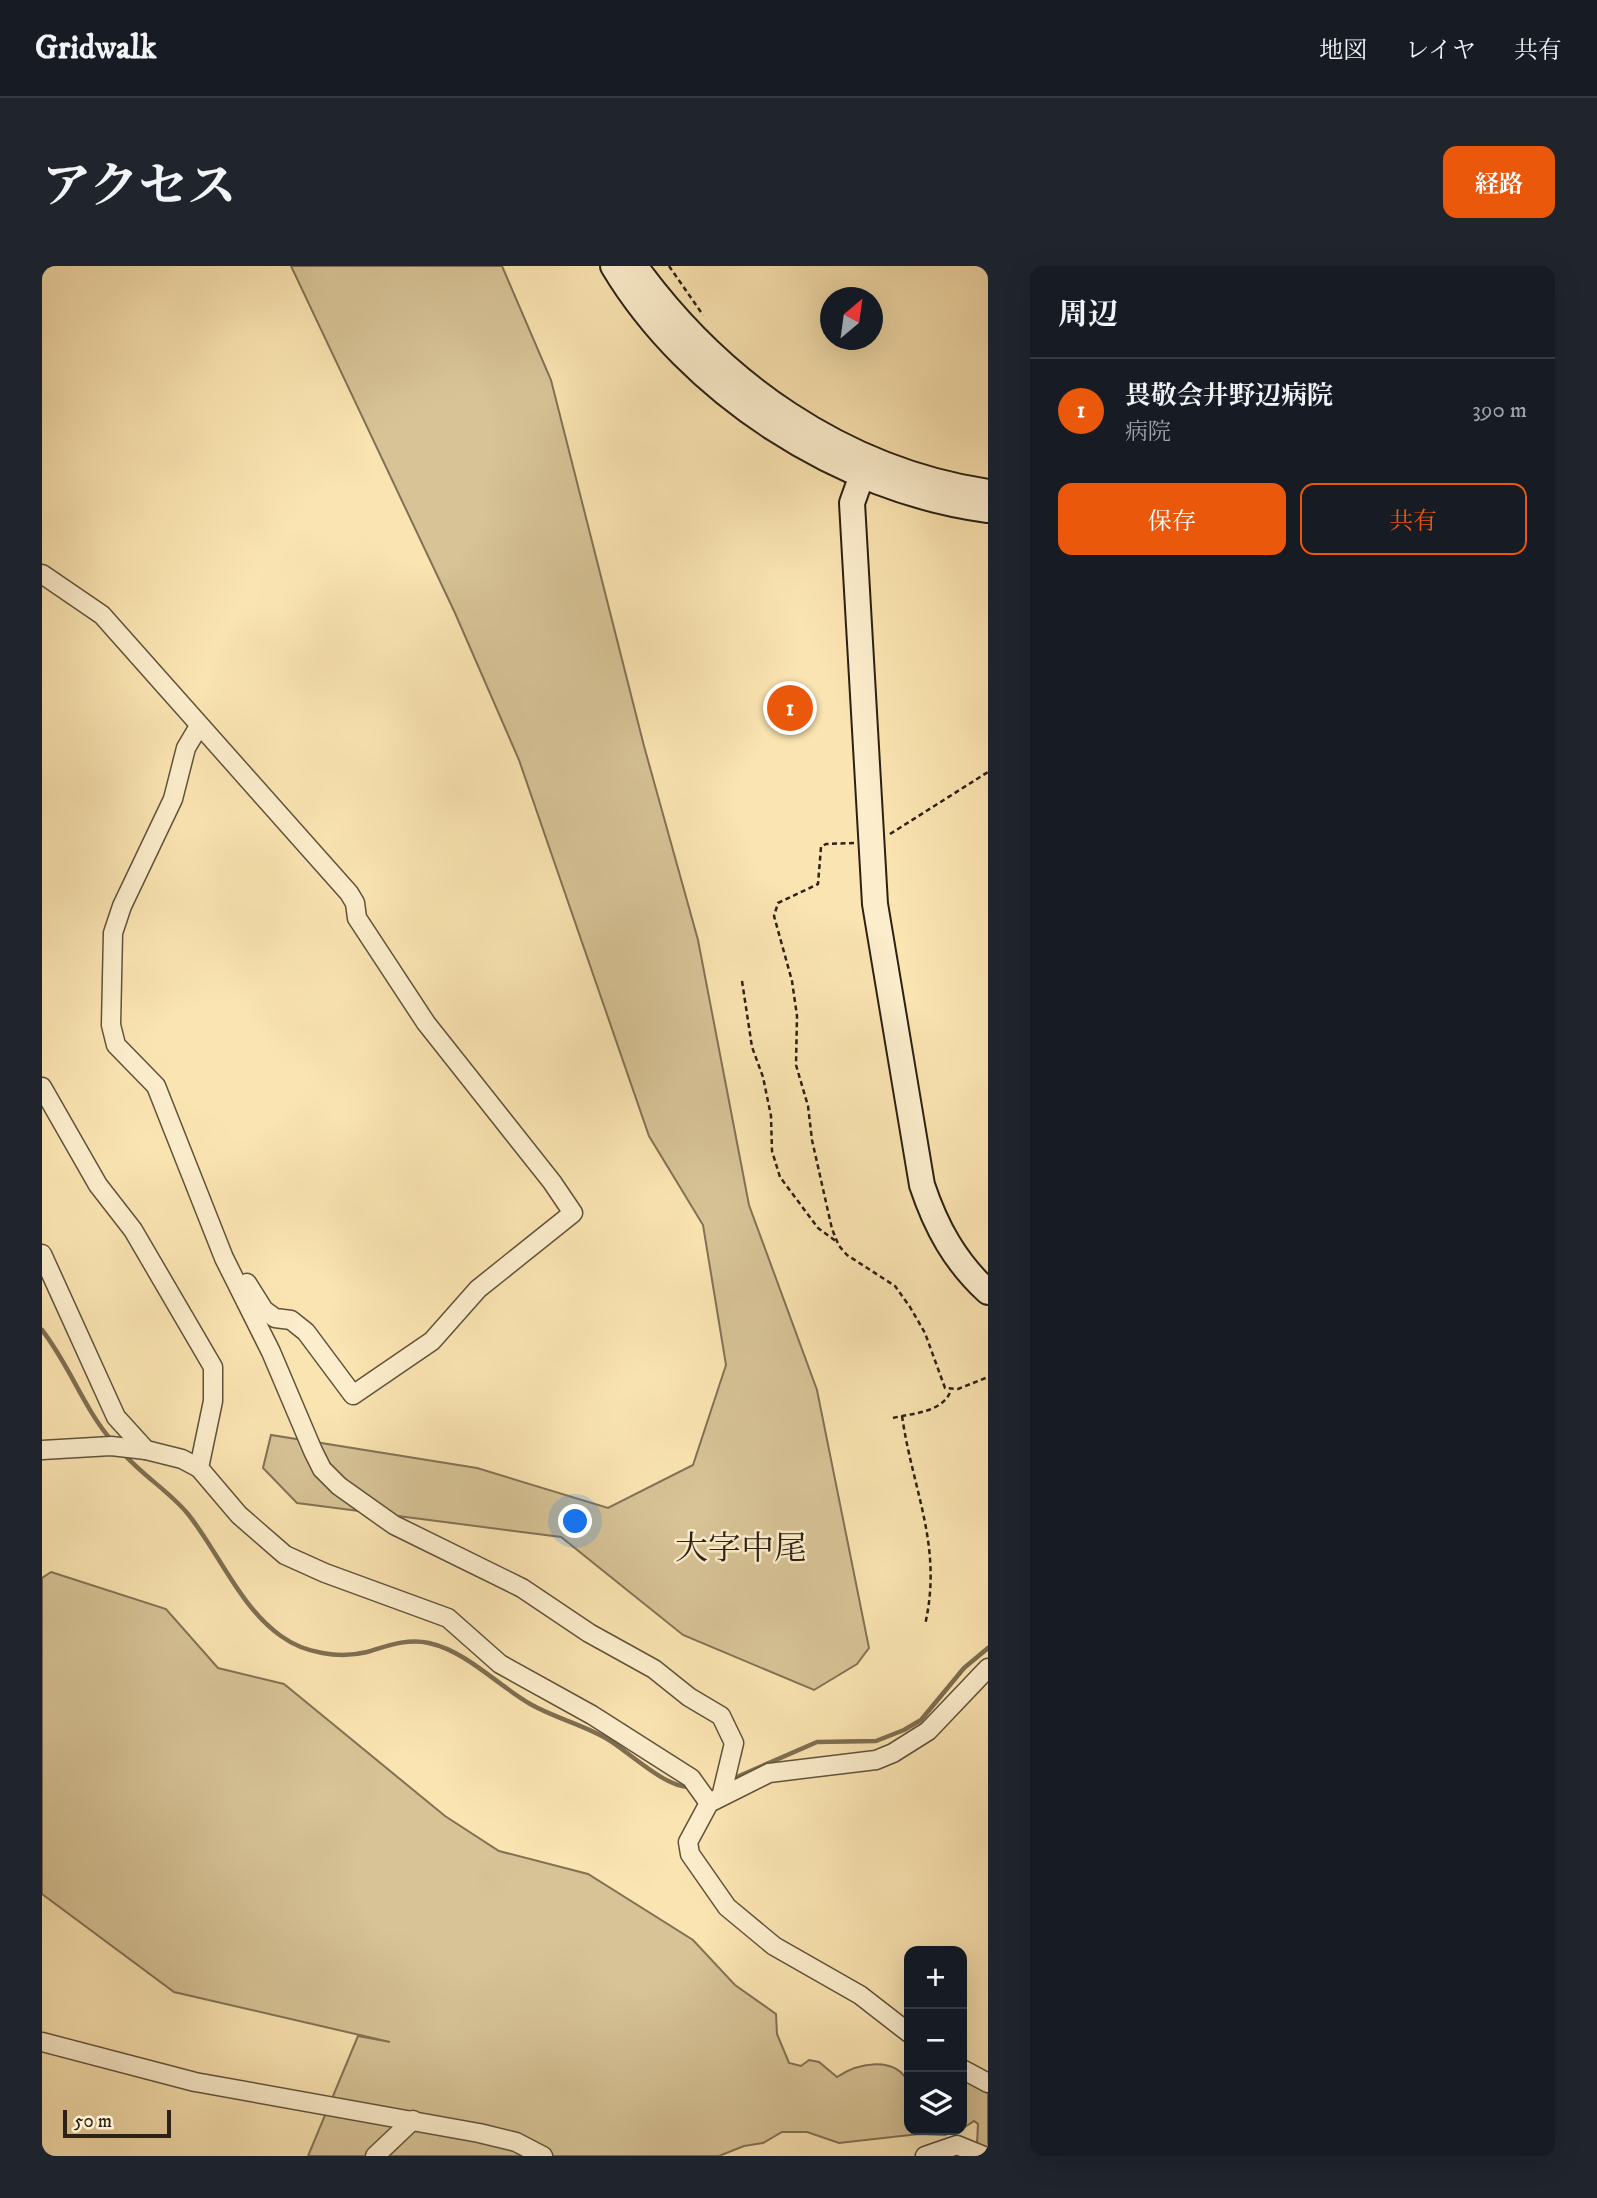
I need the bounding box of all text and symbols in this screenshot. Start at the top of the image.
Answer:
text: Gridwalk [35,28,157,69]
text: 地図 [1319,36,1367,66]
text: レイヤ [1405,36,1476,66]
text: 共有 [1514,36,1562,66]
button: 経路 [1443,146,1555,218]
text: アクセス [42,157,237,219]
north arrow [820,287,883,350]
text: 周辺 [1058,297,1118,334]
text: 畏敬会井野辺病院 [1125,380,1333,413]
text: 1 [1077,396,1085,425]
text: 390 m [1472,396,1527,425]
text: 病院 [1125,418,1171,447]
button: 保存 [1058,483,1286,555]
button: 共有 [1300,483,1527,555]
pin: 1 [767,682,813,734]
your location [558,1504,592,1538]
district label: 大字中尾 [675,1529,807,1570]
map controls [904,1946,967,2135]
button: + [904,1946,967,2009]
button: − [904,2009,967,2072]
button: layers [904,2072,967,2135]
scale bar [63,2107,172,2139]
text: 50 m [74,2110,112,2133]

